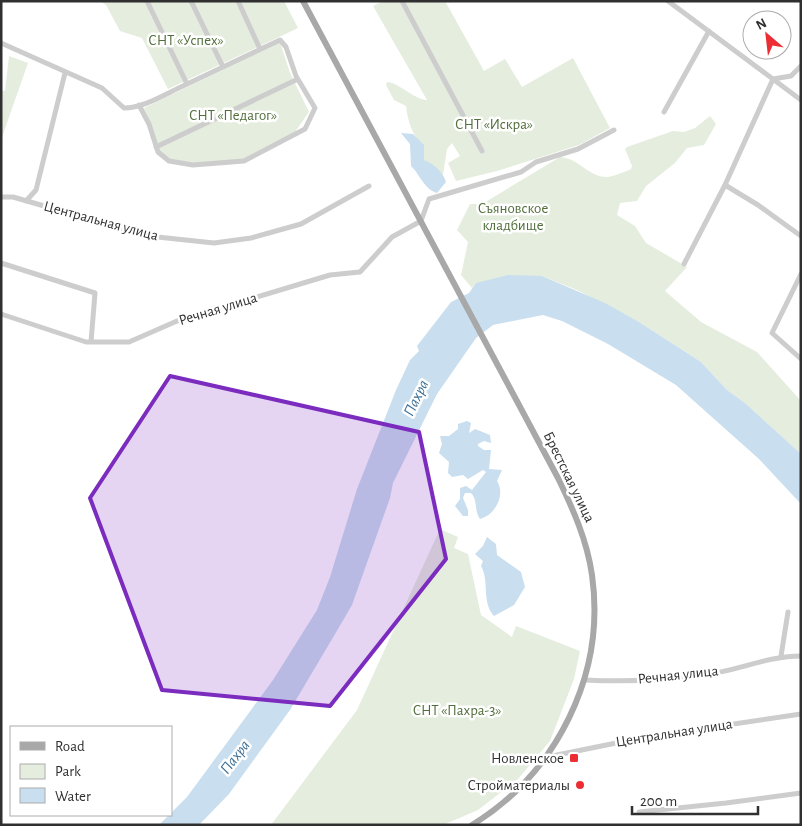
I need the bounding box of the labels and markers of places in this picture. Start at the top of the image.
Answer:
place label: Новленское [491,751,564,766]
marker: Новленское [568,752,580,764]
place label: Стройматериалы [468,778,570,793]
marker: Стройматериалы [574,779,586,791]

